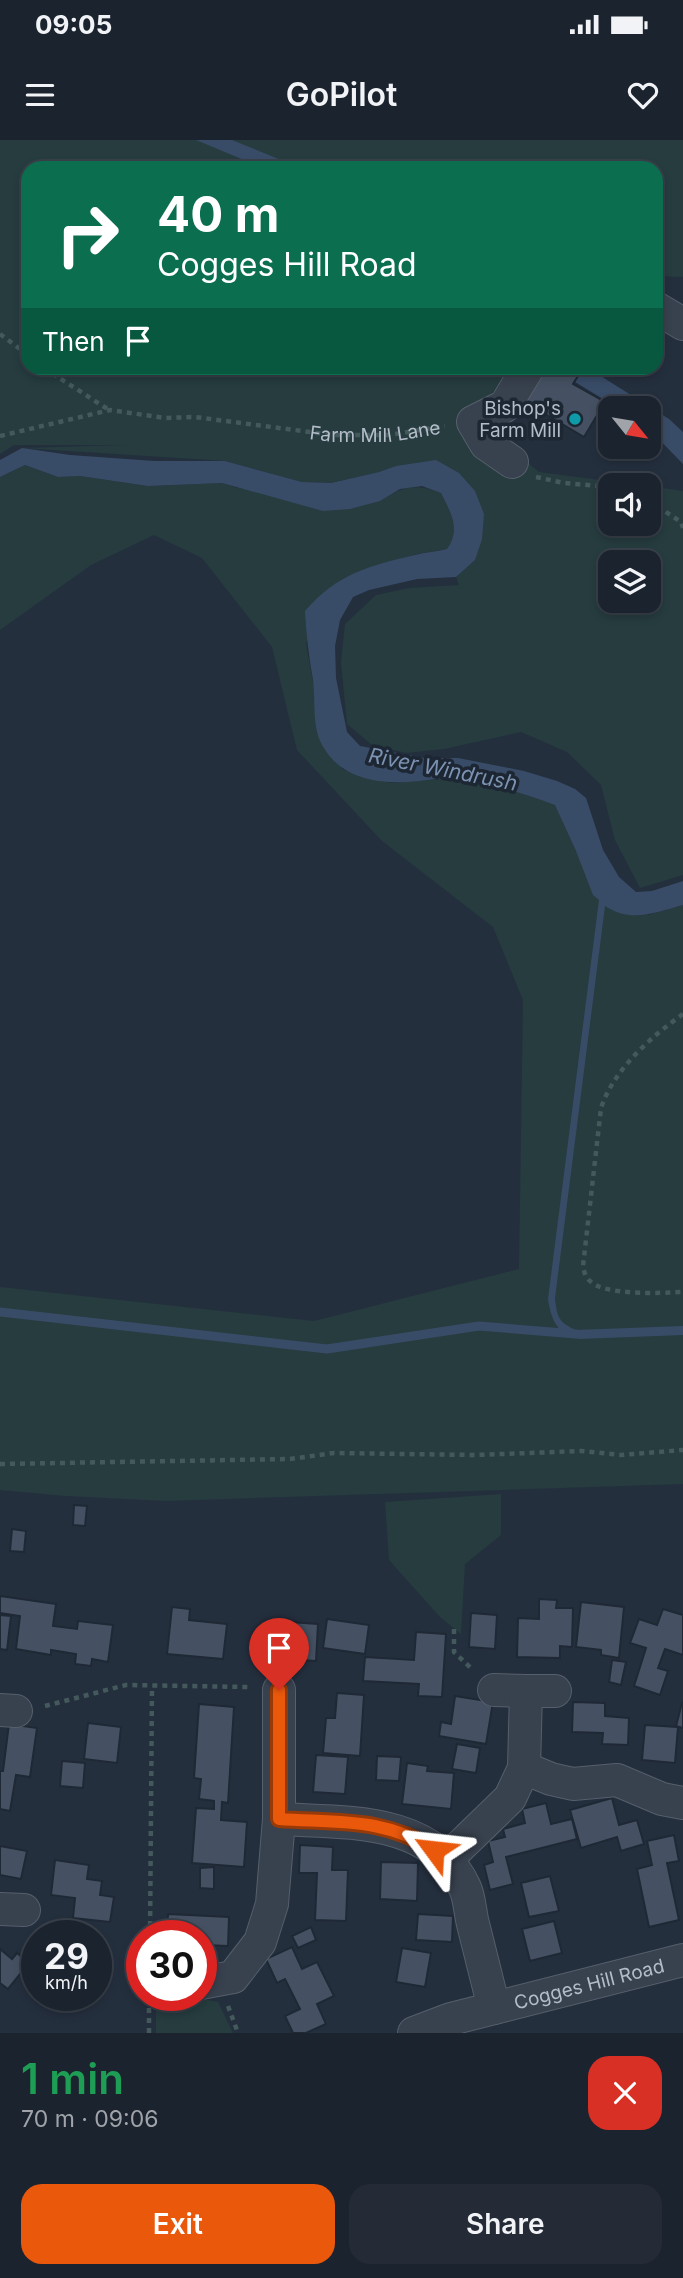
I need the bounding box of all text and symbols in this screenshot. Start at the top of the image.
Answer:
text: 09:05 [35,9,112,40]
text: GoPilot [286,75,397,114]
icon: menu [21,76,59,114]
icon: heart [624,76,662,114]
text: 40 m [157,185,280,244]
icon: right [42,189,133,280]
text: Cogges Hill Road [157,245,417,284]
icon: arrive [119,322,157,360]
text: Then [42,326,105,357]
north arrow [598,396,662,458]
map controls [598,396,661,613]
place label: Bishop's Farm Mill [479,397,561,442]
marker: Bishop's Farm Mill [567,411,583,427]
street label: Farm Mill Lane [308,415,442,447]
button: sound [598,473,661,536]
button: layers [598,550,661,613]
water label: River Windrush [367,742,519,796]
pin [249,1618,309,1690]
icon: arrive [260,1629,298,1667]
position arrow [397,1813,471,1887]
speed limit sign: 30 [126,1920,217,2011]
text: 29 [44,1935,89,1977]
street label: Cogges Hill Road [511,1954,667,2014]
text: km/h [45,1972,88,1993]
text: 1 min [21,2053,124,2104]
button: close [588,2056,662,2130]
text: 70 m · 09:06 [21,2105,159,2133]
button: Exit [21,2184,335,2264]
button: Share [349,2184,662,2264]

